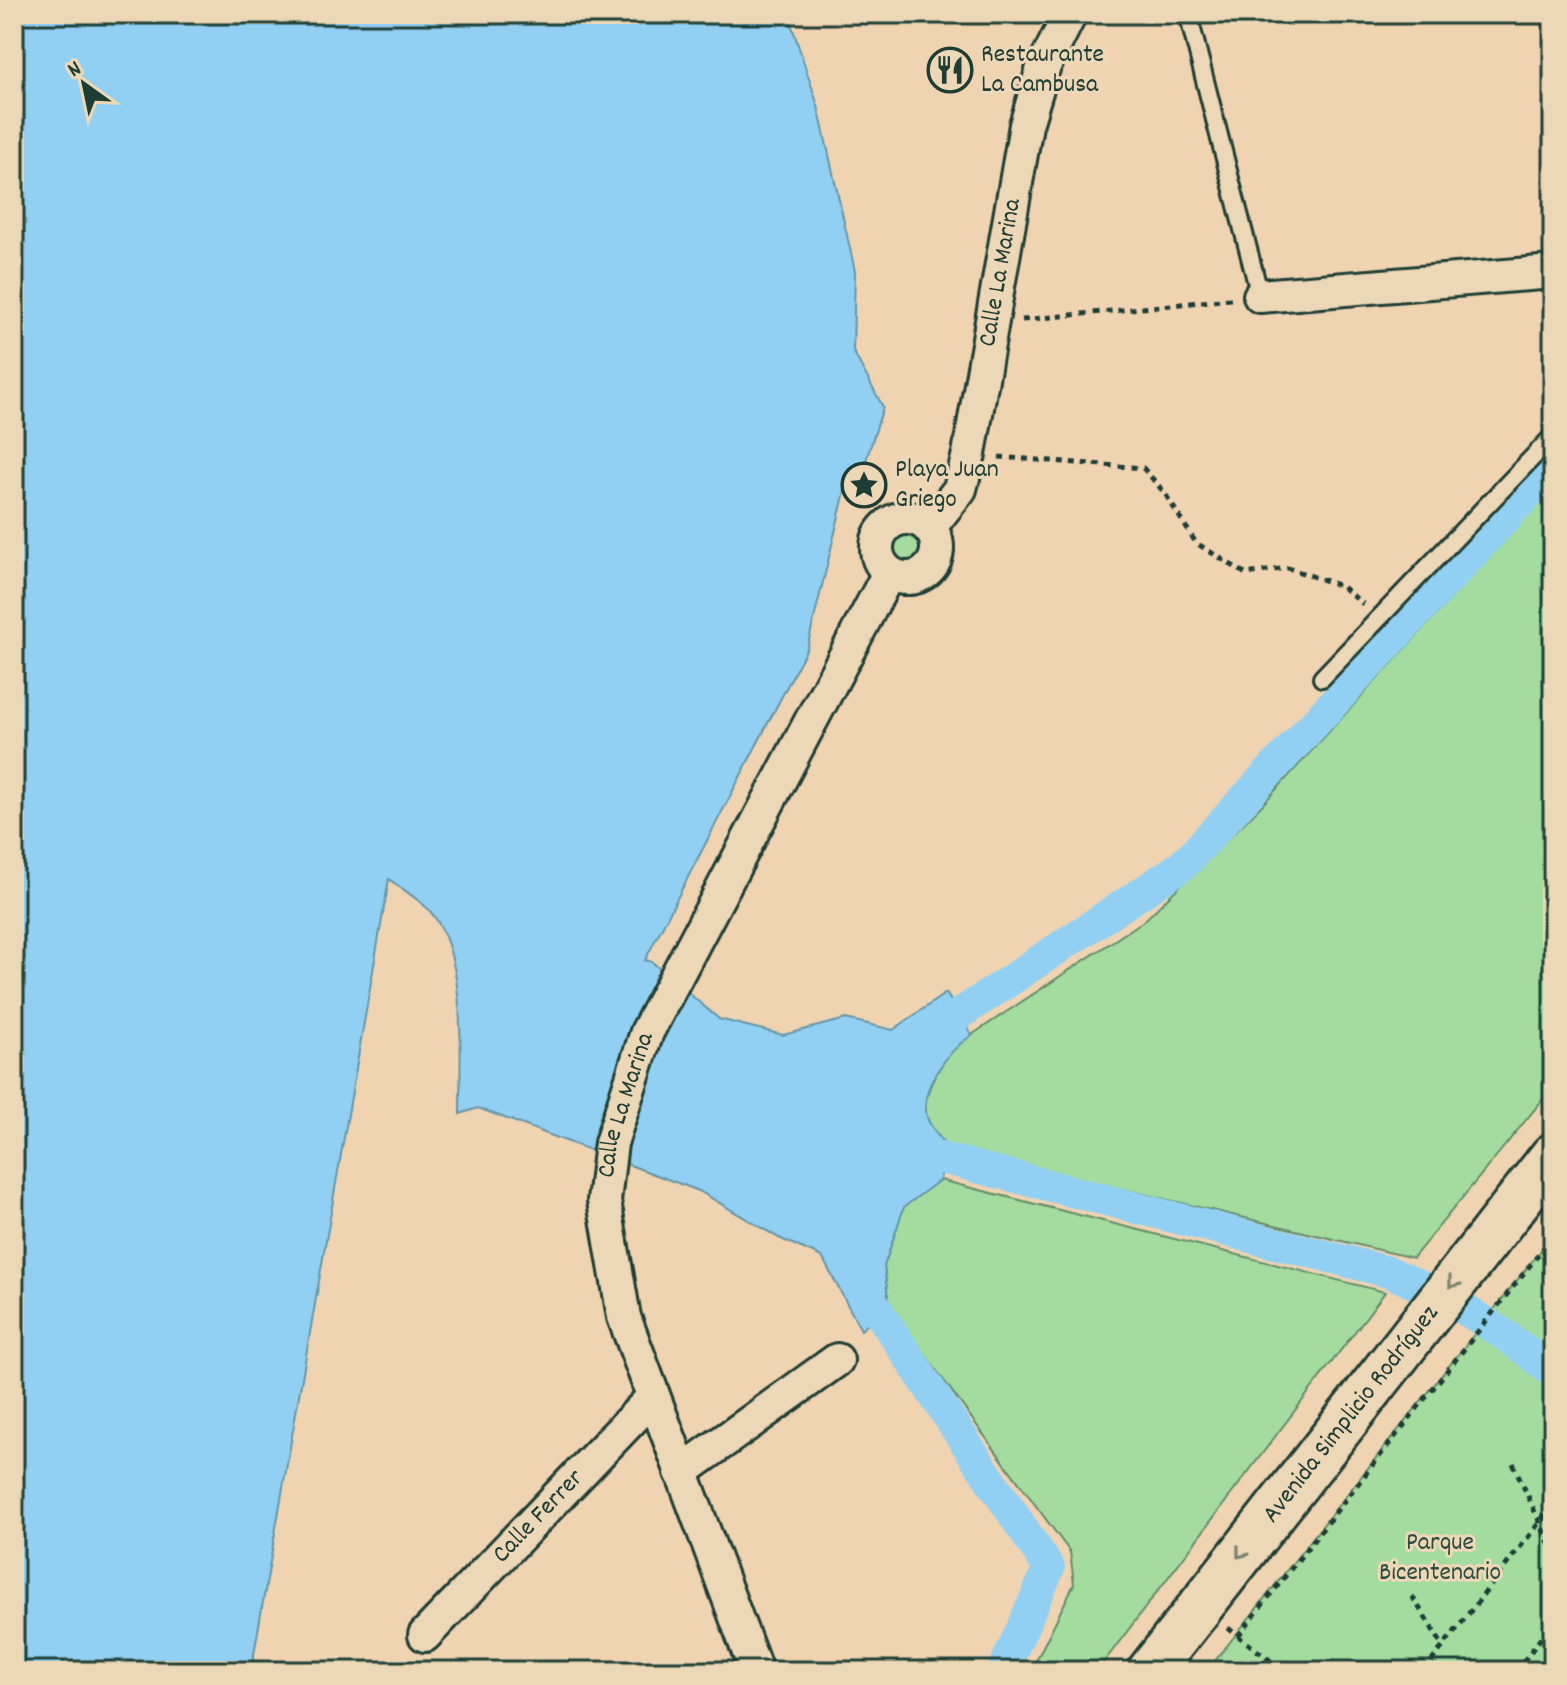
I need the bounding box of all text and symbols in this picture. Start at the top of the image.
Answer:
place label: Restaurante La Cambusa [981,37,1104,104]
north arrow [44,44,124,124]
restaurant icon: Restaurante La Cambusa [926,46,974,94]
text: N [62,54,88,86]
street label: Calle La Marina [969,195,1032,350]
place label: Playa Juan Griego [895,452,999,519]
place icon: Playa Juan Griego [840,461,888,509]
street label: Calle La Marina [588,1027,664,1180]
one-way arrow [1448,1274,1462,1289]
street label: Avenida Simplicio Rodríguez [1254,1297,1448,1531]
street label: Calle Ferrer [484,1461,593,1572]
park label: Parque Bicentenario [1379,1525,1501,1592]
one-way arrow [1237,1544,1251,1559]

